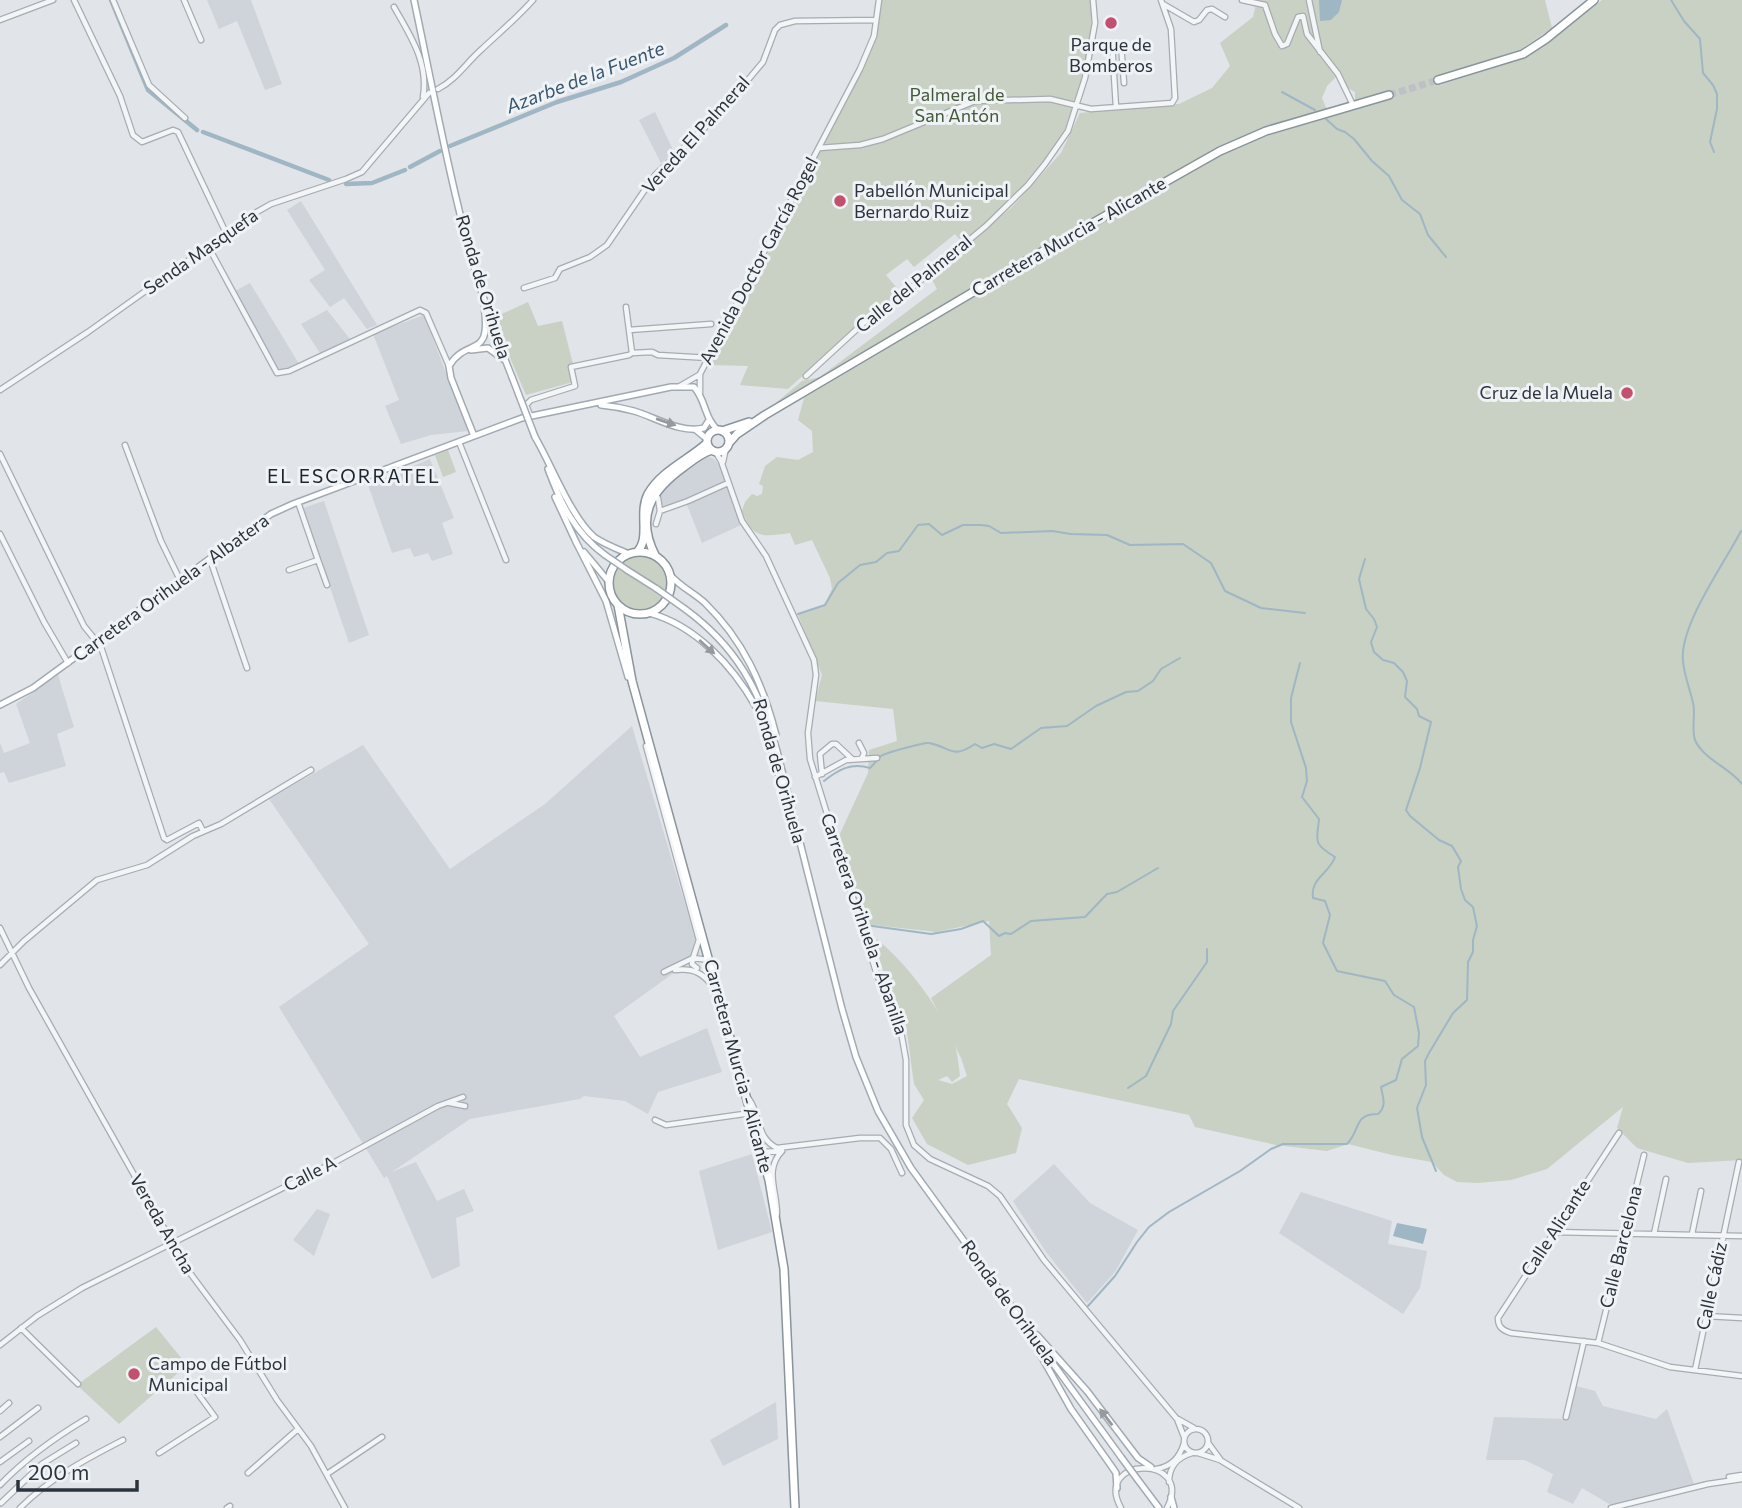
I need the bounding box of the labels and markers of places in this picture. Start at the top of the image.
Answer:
marker: Parque de Bomberos [1103,15,1119,31]
place label: Parque de Bomberos [1069,33,1153,76]
place label: Pabellón Municipal Bernardo Ruiz [854,179,1009,222]
marker: Pabellón Municipal Bernardo Ruiz [832,193,848,209]
place label: Cruz de la Muela [1480,381,1613,403]
marker: Cruz de la Muela [1619,385,1635,401]
place label: Campo de Fútbol Municipal [148,1352,287,1395]
marker: Campo de Fútbol Municipal [126,1366,142,1382]

